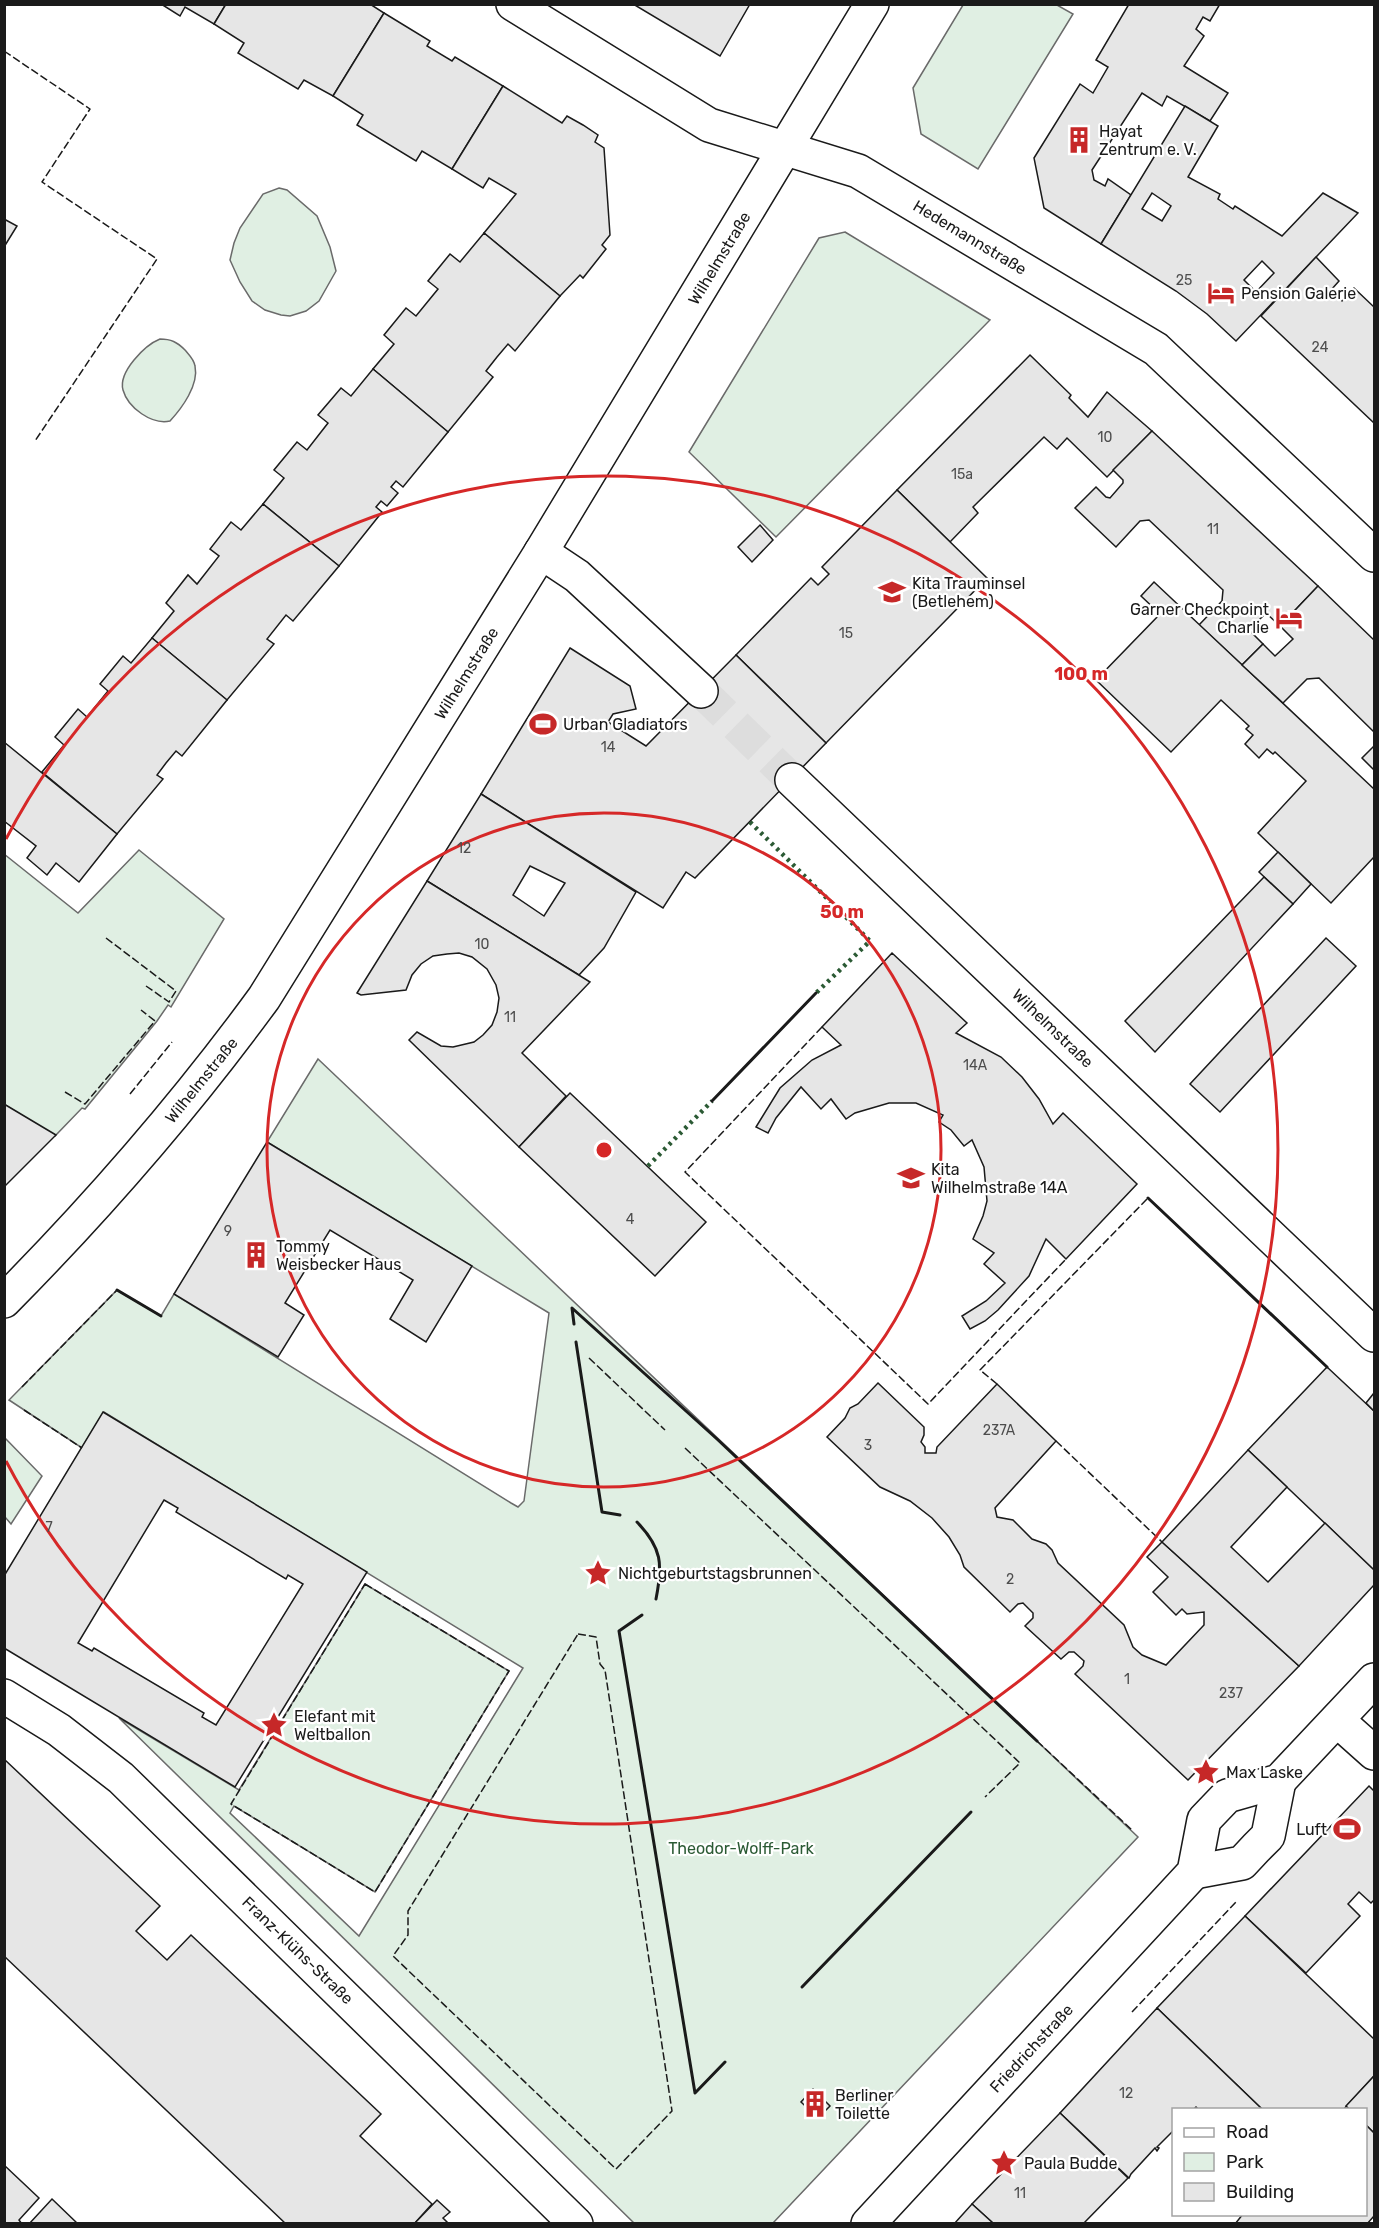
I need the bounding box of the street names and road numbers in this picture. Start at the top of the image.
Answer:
street label: Hedemannstraße [910,196,1030,279]
street label: Wilhelmstraße [684,208,755,308]
street label: Wilhelmstraße [431,624,502,723]
street label: Wilhelmstraße [1008,985,1097,1072]
street label: Wilhelmstraße [161,1034,242,1127]
street label: Franz-Klühs-Straße [238,1893,357,2008]
street label: Friedrichstraße [986,2000,1077,2096]

